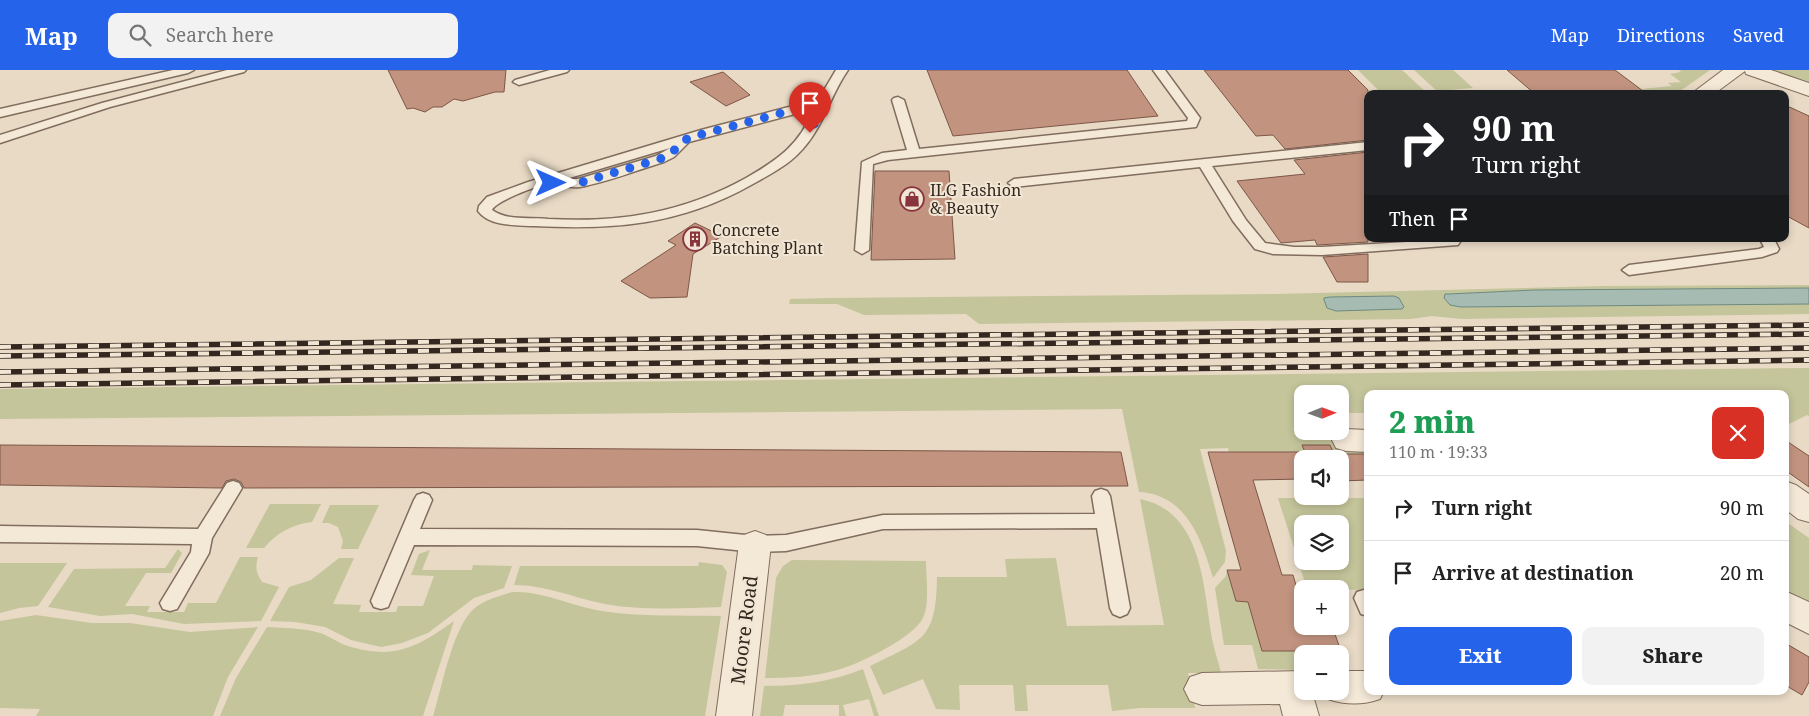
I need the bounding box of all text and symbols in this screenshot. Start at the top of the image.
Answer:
search box [108,13,458,58]
text: Map [25,19,78,52]
icon: search [126,21,154,49]
text: Search here [166,22,274,48]
text: Map [1551,23,1589,47]
text: Directions [1617,23,1705,47]
text: Saved [1733,23,1784,47]
pin [789,82,831,133]
icon: arrive [796,89,824,117]
text: 90 m [1472,104,1555,151]
icon: right [1389,110,1454,175]
text: Turn right [1472,149,1581,179]
position arrow [524,156,576,208]
place label: ILG Fashion & Beauty [930,179,1021,219]
shop icon: ILG Fashion & Beauty [899,186,925,212]
icon: arrive [1445,205,1473,233]
text: Then [1389,206,1435,232]
place label: Concrete Batching Plant [712,219,823,259]
building icon: Concrete Batching Plant [682,226,708,252]
north arrow [1294,385,1349,440]
map controls [1294,385,1349,700]
text: 2 min [1389,401,1475,442]
button: close [1712,407,1764,459]
text: 110 m · 19:33 [1389,441,1488,463]
button: sound [1294,450,1349,505]
icon: right [1389,494,1417,522]
text: Turn right [1432,495,1532,521]
text: 90 m [1720,495,1764,521]
button: layers [1294,515,1349,570]
icon: arrive [1389,559,1417,587]
text: Arrive at destination [1432,560,1634,586]
text: 20 m [1720,560,1764,586]
street label: Moore Road [724,574,764,686]
button: + [1294,580,1349,635]
button: Exit [1389,627,1572,685]
button: Share [1582,627,1764,685]
button: − [1294,645,1349,700]

